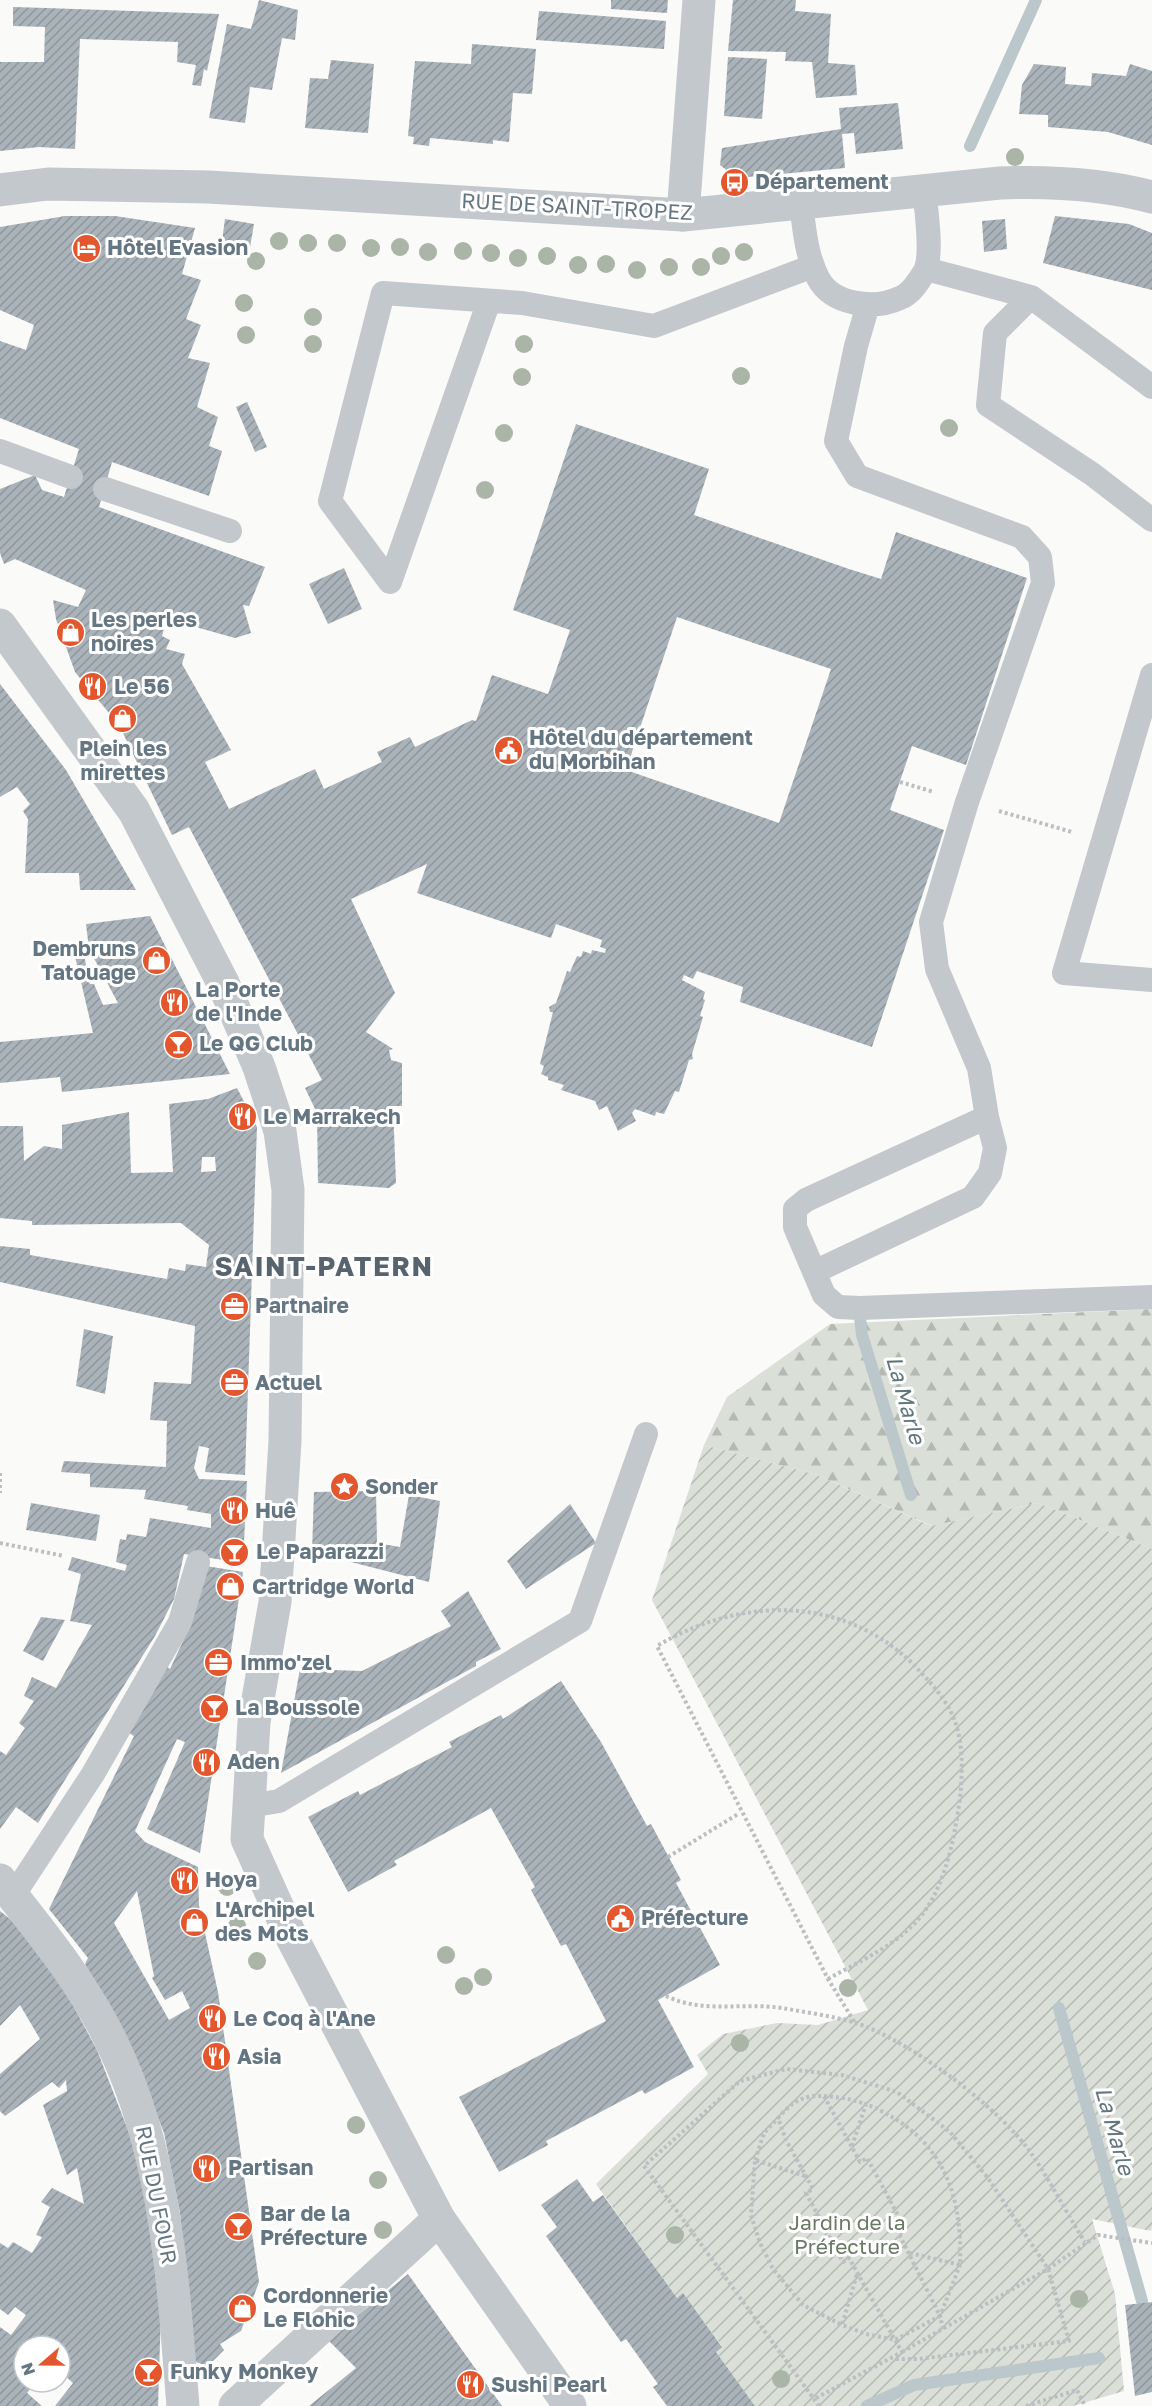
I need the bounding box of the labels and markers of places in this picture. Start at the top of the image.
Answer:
bus stop icon: Département [718,166,750,198]
place label: Département [755,168,889,194]
hotel icon: Hôtel Evasion [70,232,102,264]
place label: Hôtel Evasion [107,234,248,260]
place label: Les perles noires [91,606,197,656]
shop icon: Les perles noires [54,616,86,648]
restaurant icon: Le 56 [77,671,109,703]
place label: Le 56 [114,673,170,699]
shop icon: Plein les mirettes [107,702,139,734]
place label: Hôtel du département du Morbihan [529,724,753,774]
public building icon: Hôtel du département du Morbihan [492,734,524,766]
place label: Plein les mirettes [79,735,167,785]
place label: Dembruns Tatouage [32,935,136,985]
shop icon: Dembruns Tatouage [141,945,173,977]
place label: La Porte de l'Inde [195,976,282,1026]
restaurant icon: La Porte de l'Inde [158,986,190,1018]
bar icon: Le QG Club [162,1028,194,1060]
place label: Le QG Club [199,1030,313,1056]
restaurant icon: Le Marrakech [226,1101,258,1133]
place label: Le Marrakech [263,1103,401,1129]
office icon: Partnaire [218,1290,250,1322]
place label: Partnaire [255,1292,349,1318]
office icon: Actuel [218,1367,250,1399]
place label: Actuel [255,1369,322,1395]
place icon: Sonder [328,1471,360,1503]
place label: Sonder [365,1473,438,1499]
restaurant icon: Huê [218,1495,250,1527]
place label: Huê [255,1497,296,1523]
bar icon: Le Paparazzi [219,1536,251,1568]
place label: Le Paparazzi [256,1538,384,1564]
shop icon: Cartridge World [215,1571,247,1603]
place label: Cartridge World [252,1573,414,1599]
office icon: Immo'zel [203,1647,235,1679]
place label: Immo'zel [240,1649,332,1675]
bar icon: La Boussole [198,1692,230,1724]
place label: La Boussole [235,1694,360,1720]
restaurant icon: Aden [190,1746,222,1778]
place label: Aden [227,1748,280,1774]
restaurant icon: Hoya [168,1864,200,1896]
place label: Hoya [205,1866,257,1892]
place label: L'Archipel des Mots [215,1896,314,1946]
public building icon: Préfecture [604,1902,636,1934]
place label: Préfecture [641,1904,748,1930]
shop icon: L'Archipel des Mots [178,1906,210,1938]
restaurant icon: Le Coq à l'Ane [196,2003,228,2035]
place label: Le Coq à l'Ane [233,2005,376,2031]
restaurant icon: Asia [200,2041,232,2073]
place label: Asia [237,2043,282,2069]
restaurant icon: Partisan [191,2152,223,2184]
place label: Partisan [228,2154,313,2180]
place label: Bar de la Préfecture [260,2200,367,2250]
bar icon: Bar de la Préfecture [223,2210,255,2242]
place label: Cordonnerie Le Flohic [263,2282,388,2332]
shop icon: Cordonnerie Le Flohic [226,2292,258,2324]
bar icon: Funky Monkey [133,2356,165,2388]
place label: Funky Monkey [170,2358,319,2384]
restaurant icon: Sushi Pearl [454,2369,486,2401]
place label: Sushi Pearl [491,2371,607,2397]

